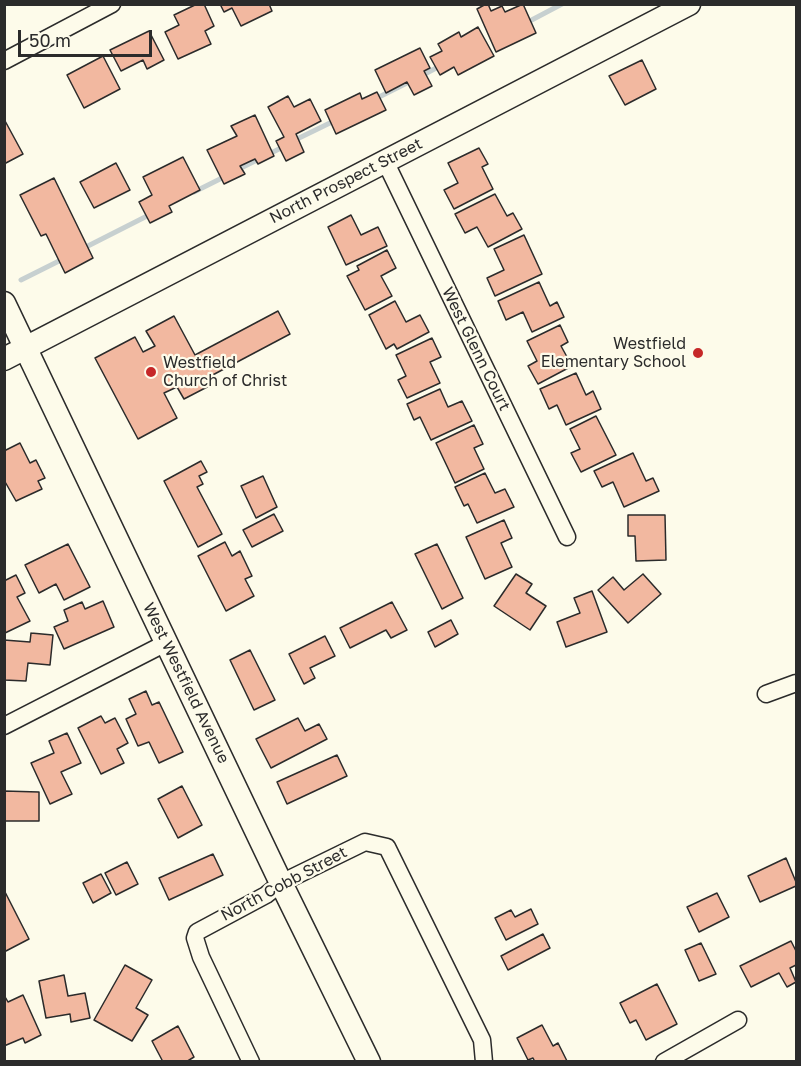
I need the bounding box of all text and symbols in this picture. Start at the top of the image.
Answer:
scale bar [21,18,154,56]
text: 50 m [29,29,71,51]
street label: North Prospect Street [266,134,426,228]
street label: West Glenn Court [438,284,514,414]
place label: Westfield Elementary School [541,334,686,372]
marker: Westfield Elementary School [691,346,705,360]
place label: Westfield Church of Christ [163,353,287,391]
marker: Westfield Church of Christ [144,365,158,379]
street label: West Westfield Avenue [139,599,233,767]
street label: North Cobb Street [218,843,350,925]

